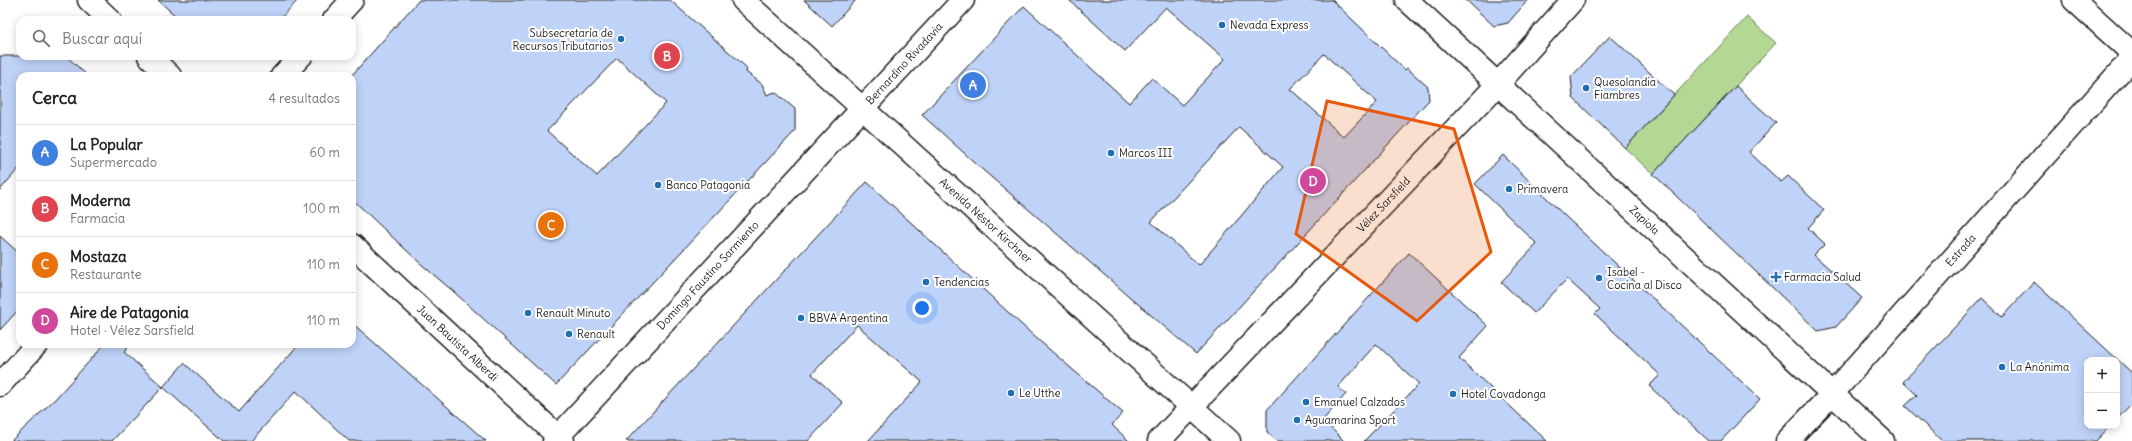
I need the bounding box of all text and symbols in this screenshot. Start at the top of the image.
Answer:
search box [16,16,356,60]
place label: Nevada Express [1230,18,1309,32]
street label: Bernardino Rivadavia [863,20,946,107]
marker: Nevada Express [1217,20,1227,30]
place label: Subsecretaría de Recursos Tributarios [512,26,613,53]
icon: search [30,27,52,49]
text: Buscar aquí [62,29,142,48]
marker: Subsecretaría de Recursos Tributarios [616,34,626,44]
pin: B [654,41,680,71]
pin: A [960,70,986,100]
place label: Quesolandia Fiambres [1594,75,1656,102]
marker: Quesolandia Fiambres [1581,83,1591,93]
text: Cerca [32,87,77,109]
text: 4 resultados [268,90,340,107]
text: La Popular [70,135,143,154]
text: A [41,144,49,161]
text: 60 m [309,144,340,161]
place label: Marcos III [1119,146,1172,160]
marker: Marcos III [1106,148,1116,158]
text: Supermercado [70,154,157,171]
pin: D [1300,166,1326,196]
street label: Vélez Sarsfield [1354,173,1414,235]
street label: Avenida Néstor Kirchner [937,175,1036,266]
place label: Banco Patagonia [666,178,750,192]
marker: Banco Patagonia [653,180,663,190]
place label: Primavera [1517,182,1568,196]
marker: Primavera [1504,184,1514,194]
text: Moderna [70,191,131,210]
text: B [41,200,49,217]
text: 100 m [303,200,340,217]
street label: Zapiola [1627,203,1663,238]
text: Farmacia [70,210,125,227]
pin: C [538,210,564,240]
street label: Domingo Faustino Sarmiento [654,218,762,333]
street label: Estrada [1942,231,1979,269]
text: Mostaza [70,247,127,266]
text: C [41,256,49,273]
text: 110 m [307,256,340,273]
place label: Isabel - Cocina al Disco [1607,265,1682,292]
text: Restaurante [70,266,142,283]
place label: Farmacia Salud [1784,270,1862,284]
marker: Farmacia Salud [1771,272,1781,282]
marker: Isabel - Cocina al Disco [1594,273,1604,283]
place label: Tendencias [934,275,989,289]
marker: Tendencias [921,277,931,287]
your location [912,298,932,318]
street label: Juan Bautista Alberdi [414,302,501,384]
text: Aire de Patagonia [70,303,189,322]
place label: Renault Minuto [536,306,610,320]
marker: Renault Minuto [523,308,533,318]
place label: BBVA Argentina [809,311,888,325]
text: D [40,312,50,329]
text: 110 m [307,312,340,329]
marker: BBVA Argentina [796,313,806,323]
text: Hotel · Vélez Sarsfield [70,322,194,339]
place label: Renault [577,327,615,341]
marker: Renault [564,329,574,339]
map controls [2084,357,2120,429]
button: + [2084,357,2120,393]
place label: La Anónima [2010,360,2069,374]
marker: La Anónima [1997,362,2007,372]
place label: Le Utthe [1019,386,1060,400]
place label: Hotel Covadonga [1461,387,1546,401]
marker: Le Utthe [1006,388,1016,398]
marker: Hotel Covadonga [1448,389,1458,399]
button: − [2084,393,2120,429]
place label: Emanuel Calzados [1314,395,1405,409]
marker: Emanuel Calzados [1301,397,1311,407]
place label: Aguamarina Sport [1305,413,1396,427]
marker: Aguamarina Sport [1292,415,1302,425]

